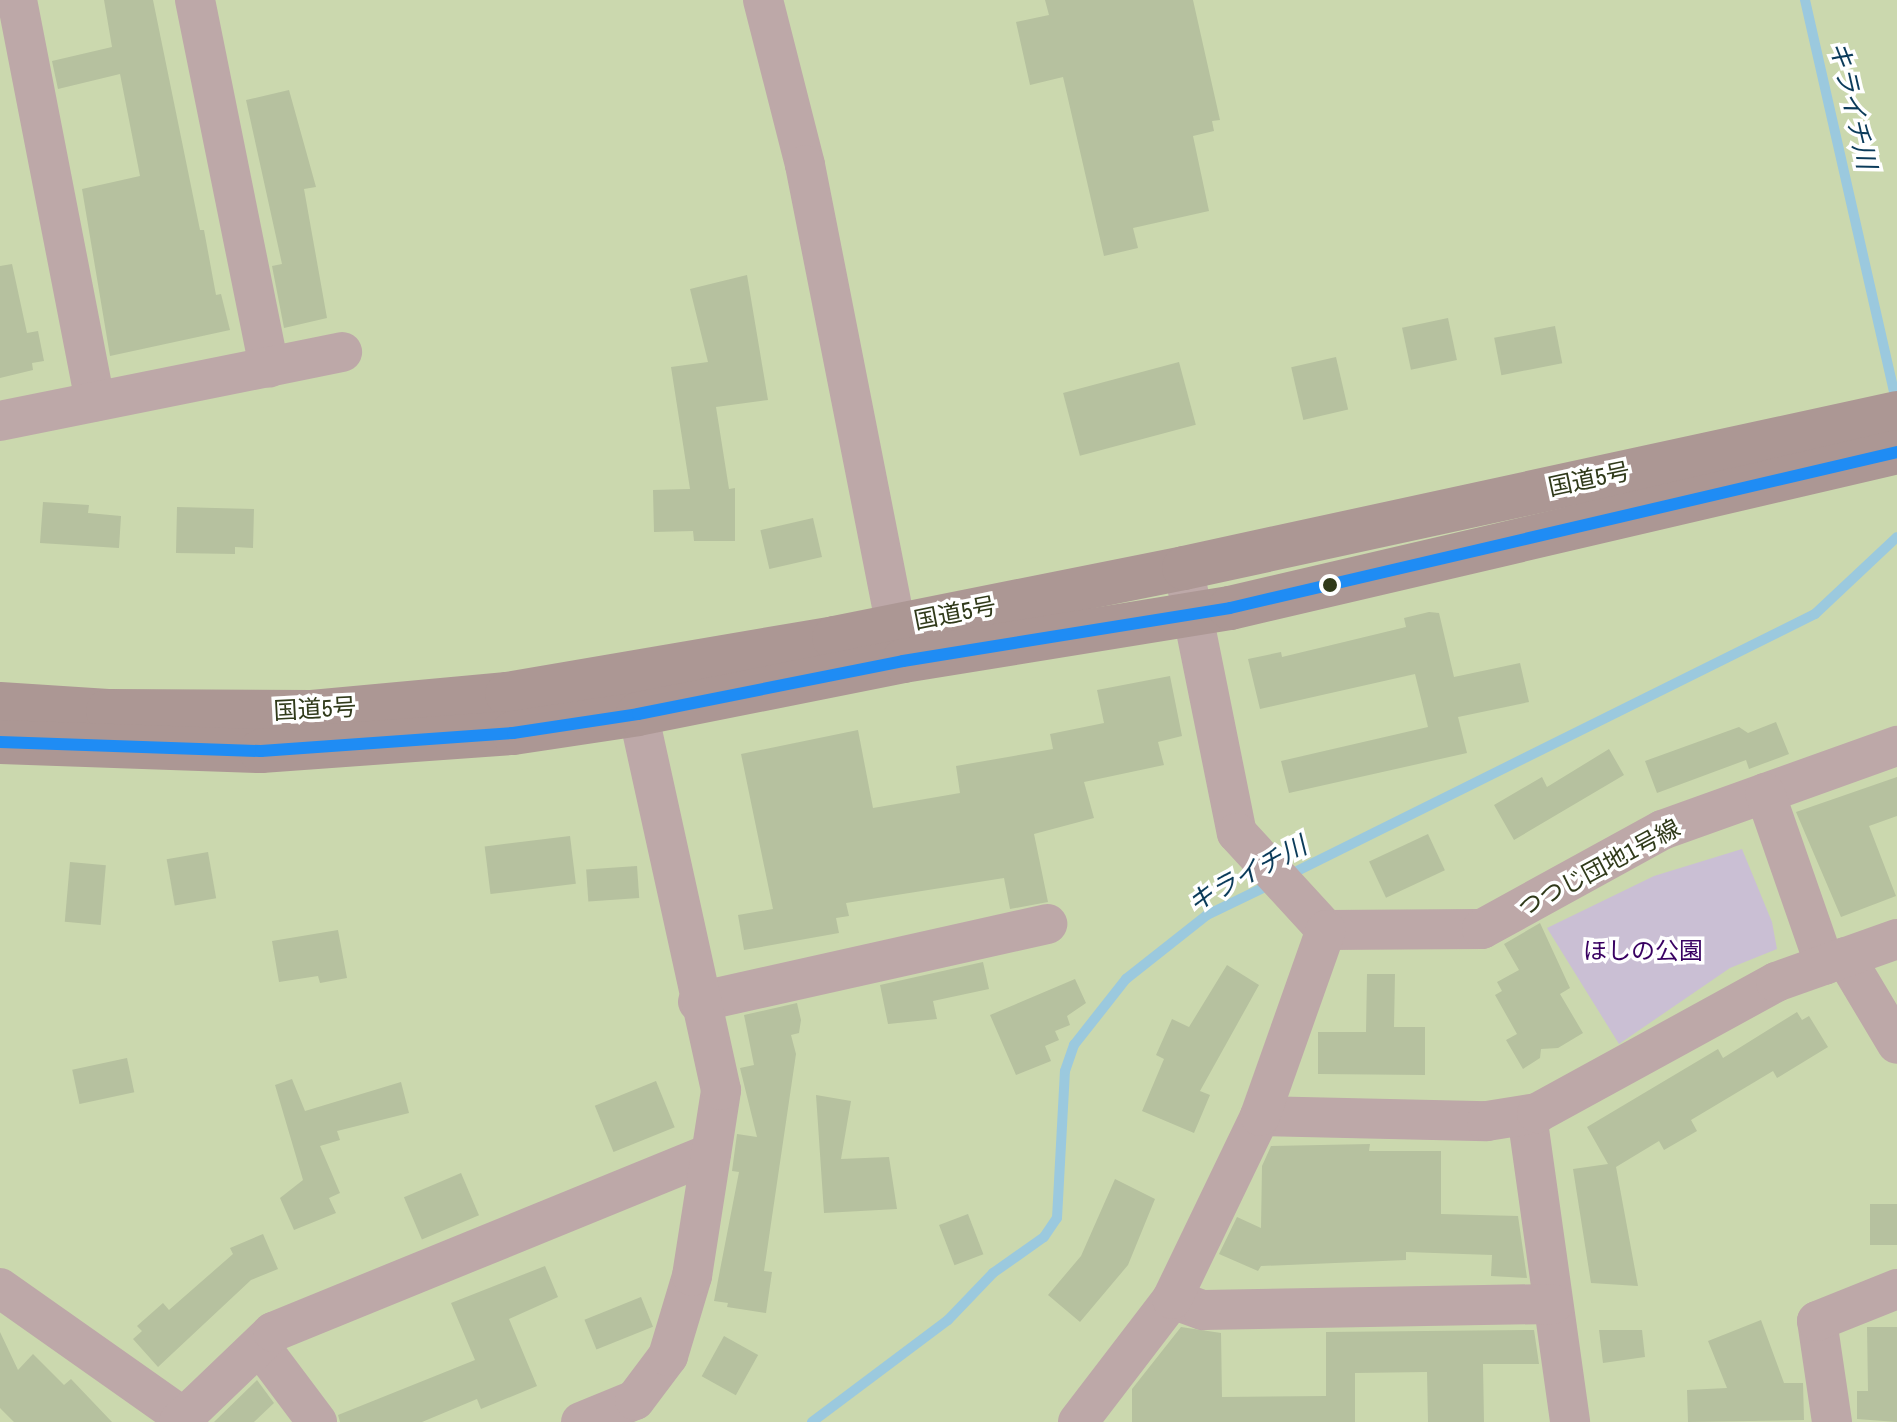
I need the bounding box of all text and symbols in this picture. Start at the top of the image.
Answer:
water label: キライチ川 [1823,38,1883,172]
street label: 国道5号 [1545,456,1633,502]
unlabelled marker [1322,577,1338,593]
street label: 国道5号 [912,591,998,635]
street label: 国道5号 [273,692,357,726]
street label: つつじ団地1号線 [1513,813,1685,923]
water label: キライチ川 [1182,830,1312,918]
park label: ほしの公園 [1583,937,1703,965]

